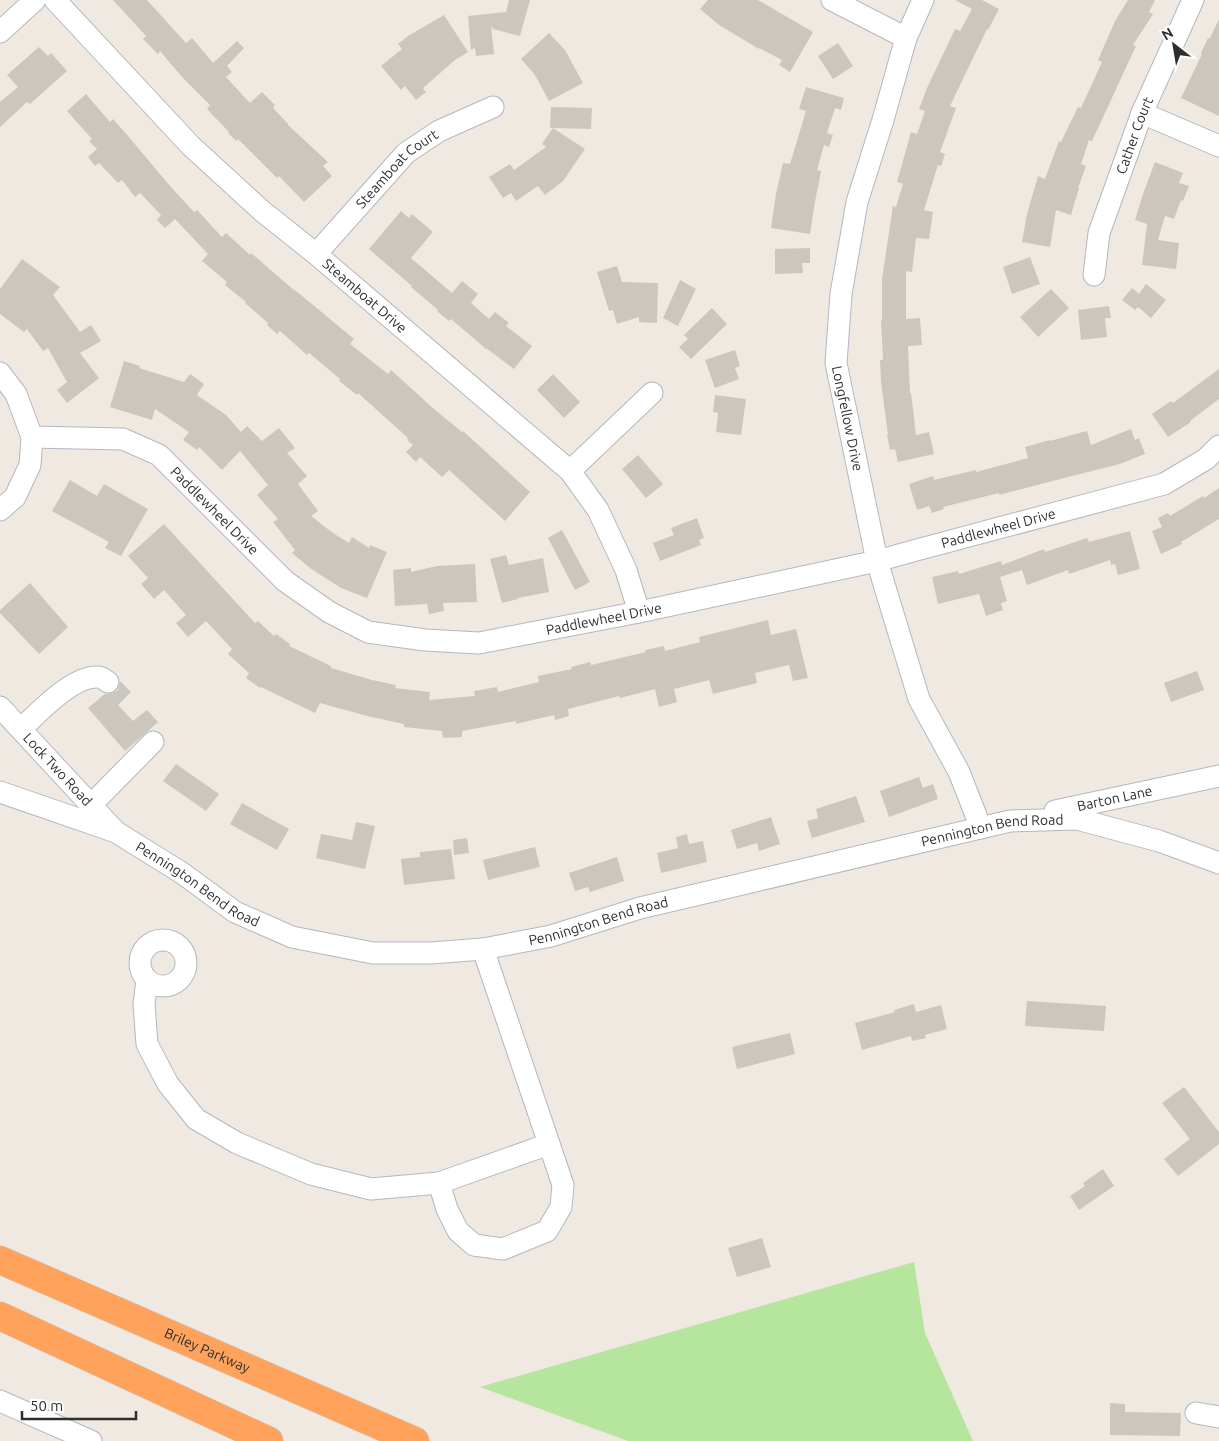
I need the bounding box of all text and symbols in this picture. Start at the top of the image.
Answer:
north arrow [1149,20,1199,70]
text: N [1159,24,1176,43]
street label: Cather Court [1113,94,1156,176]
street label: Steamboat Court [353,126,441,211]
street label: Steamboat Drive [320,255,410,336]
street label: Longfellow Drive [829,364,866,473]
street label: Paddlewheel Drive [167,463,262,558]
street label: Paddlewheel Drive [939,505,1057,551]
street label: Paddlewheel Drive [545,599,663,638]
street label: Lock Two Road [20,730,95,809]
street label: Barton Lane [1076,782,1154,814]
street label: Pennington Bend Road [920,811,1064,850]
street label: Pennington Bend Road [133,838,262,930]
street label: Pennington Bend Road [527,894,670,948]
street label: Briley Parkway [162,1325,253,1376]
scale bar [22,1388,136,1420]
text: 50 m [30,1397,63,1414]

